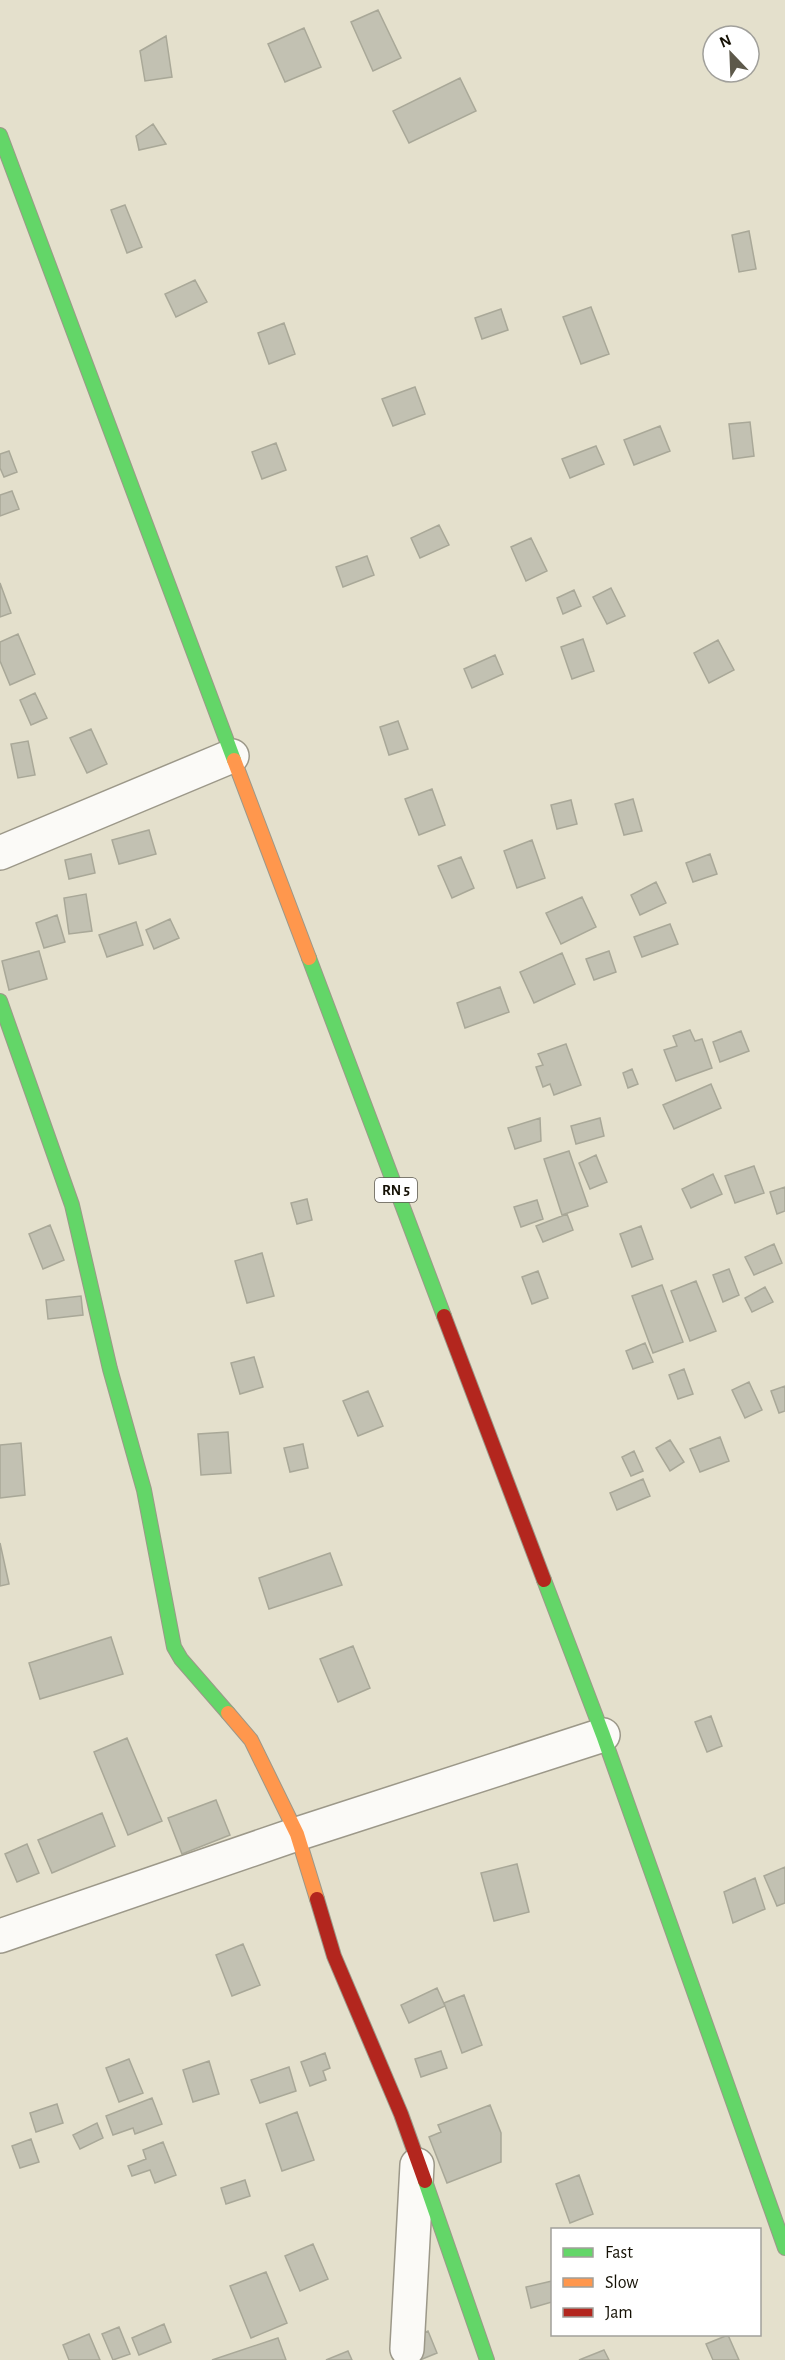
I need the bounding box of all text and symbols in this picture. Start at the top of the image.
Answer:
north arrow [701,24,761,84]
text: N [717,32,734,51]
road number: RN 5 [375,1178,417,1202]
legend [551,2228,761,2336]
text: Fast [605,2244,633,2262]
text: Slow [605,2274,638,2292]
text: Jam [605,2304,633,2322]

